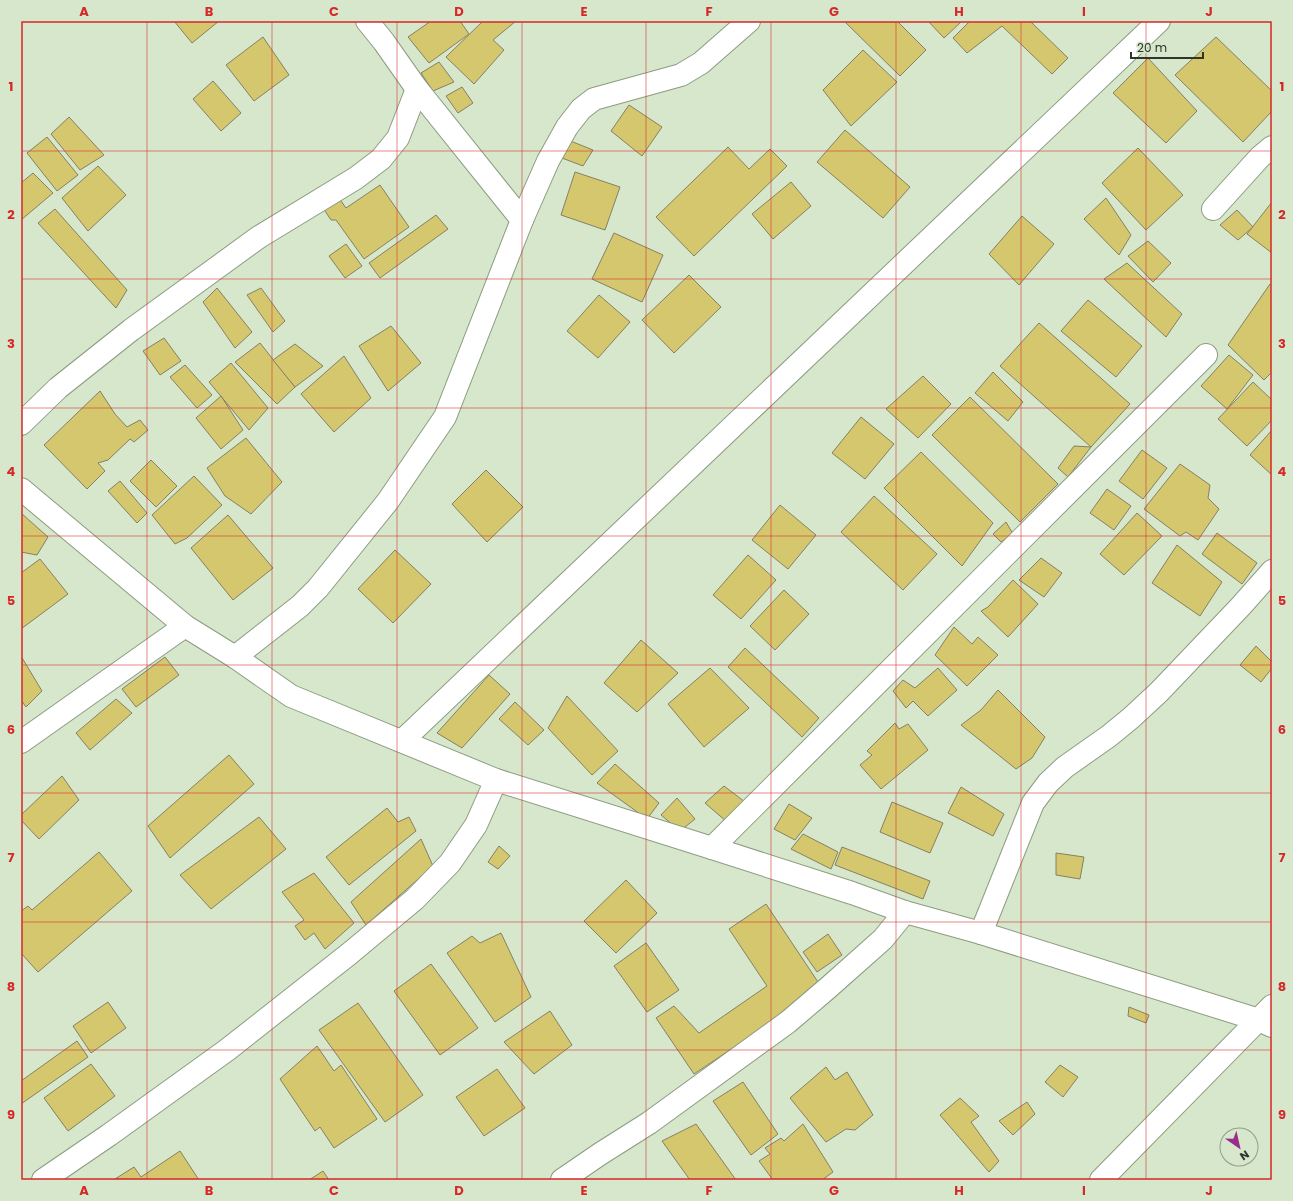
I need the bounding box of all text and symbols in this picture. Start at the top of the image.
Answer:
text: A [79,2,89,21]
text: B [205,2,214,21]
text: C [329,2,339,21]
text: D [454,2,464,21]
text: E [580,2,588,21]
text: F [705,2,713,21]
text: G [829,2,839,21]
text: H [954,2,964,21]
text: I [1082,2,1086,21]
text: J [1205,2,1213,21]
scale bar [1131,34,1203,60]
text: 20 m [1137,39,1167,56]
text: 1 [9,77,13,96]
text: 1 [1280,77,1284,96]
text: 2 [7,205,15,224]
text: 2 [1278,205,1286,224]
text: 3 [7,334,15,353]
text: 3 [1278,334,1286,353]
text: 4 [7,462,16,481]
text: 4 [1278,462,1287,481]
text: 5 [7,591,15,610]
text: 5 [1278,591,1286,610]
text: 6 [7,720,15,739]
text: 6 [1278,720,1286,739]
text: 7 [8,848,15,867]
text: 7 [1279,848,1286,867]
text: 8 [7,977,15,996]
text: 8 [1278,977,1286,996]
text: 9 [7,1105,15,1124]
text: 9 [1278,1105,1286,1124]
north arrow [1219,1127,1259,1167]
text: N [1237,1146,1252,1164]
text: A [79,1181,89,1200]
text: B [205,1181,214,1200]
text: C [329,1181,339,1200]
text: D [454,1181,464,1200]
text: E [580,1181,588,1200]
text: F [705,1181,713,1200]
text: G [829,1181,839,1200]
text: H [954,1181,964,1200]
text: I [1082,1181,1086,1200]
text: J [1205,1181,1213,1200]

